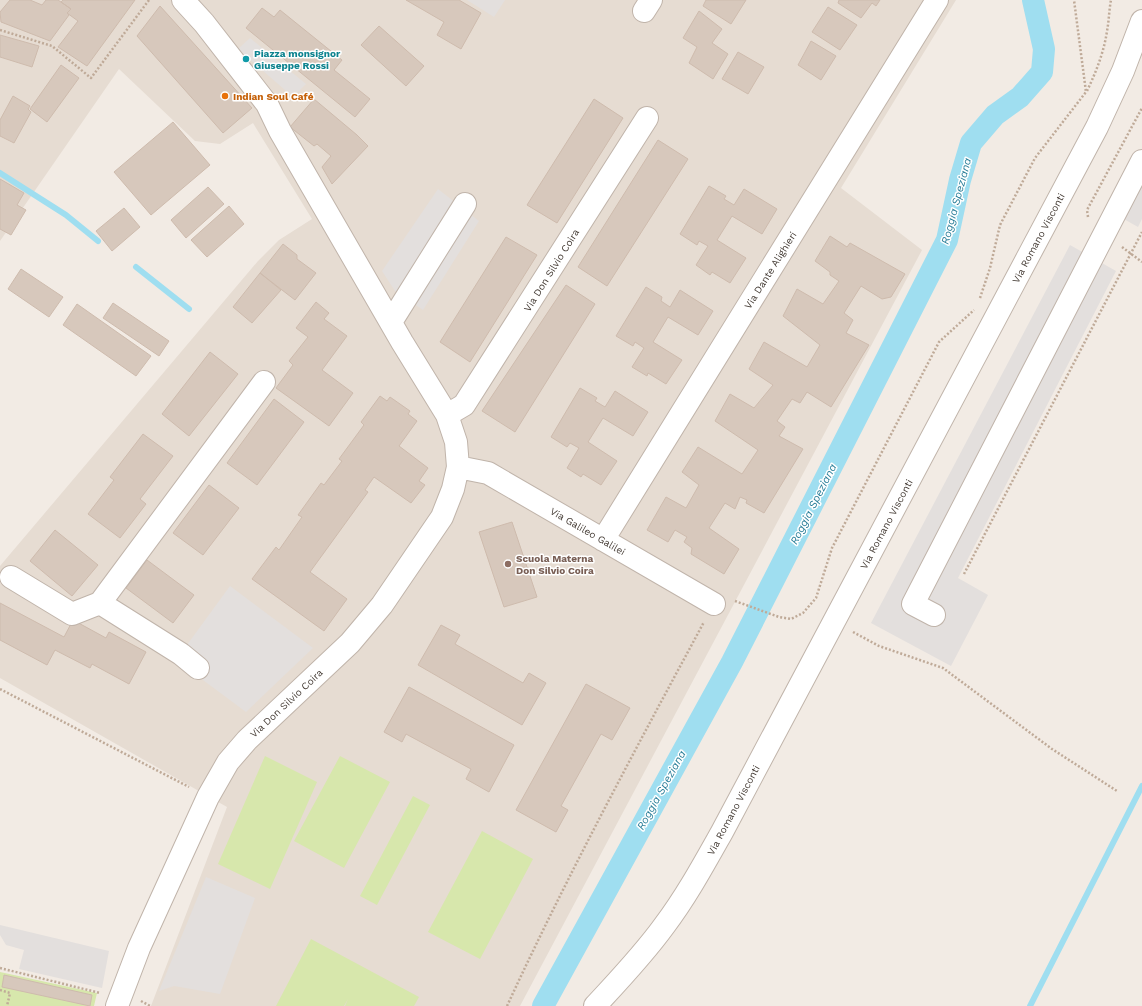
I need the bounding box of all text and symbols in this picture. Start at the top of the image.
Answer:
place label: Piazza monsignor Giuseppe Rossi [254,48,341,71]
marker: Piazza monsignor Giuseppe Rossi [241,54,251,64]
marker: Indian Soul Café [220,91,230,101]
place label: Indian Soul Café [233,91,314,102]
water label: Roggia Speziana [939,156,974,246]
street label: Via Romano Visconti [1010,192,1067,285]
street label: Via Don Silvio Coira [522,227,581,313]
street label: Via Dante Alighieri [742,230,799,311]
water label: Roggia Speziana [788,462,839,547]
street label: Via Romano Visconti [858,478,915,571]
street label: Via Galileo Galilei [548,505,627,557]
place label: Scuola Materna Don Silvio Coira [516,553,594,576]
marker: Scuola Materna Don Silvio Coira [503,559,513,569]
street label: Via Don Silvio Coira [248,667,325,740]
water label: Roggia Speziana [634,748,689,832]
street label: Via Romano Visconti [705,764,762,857]

